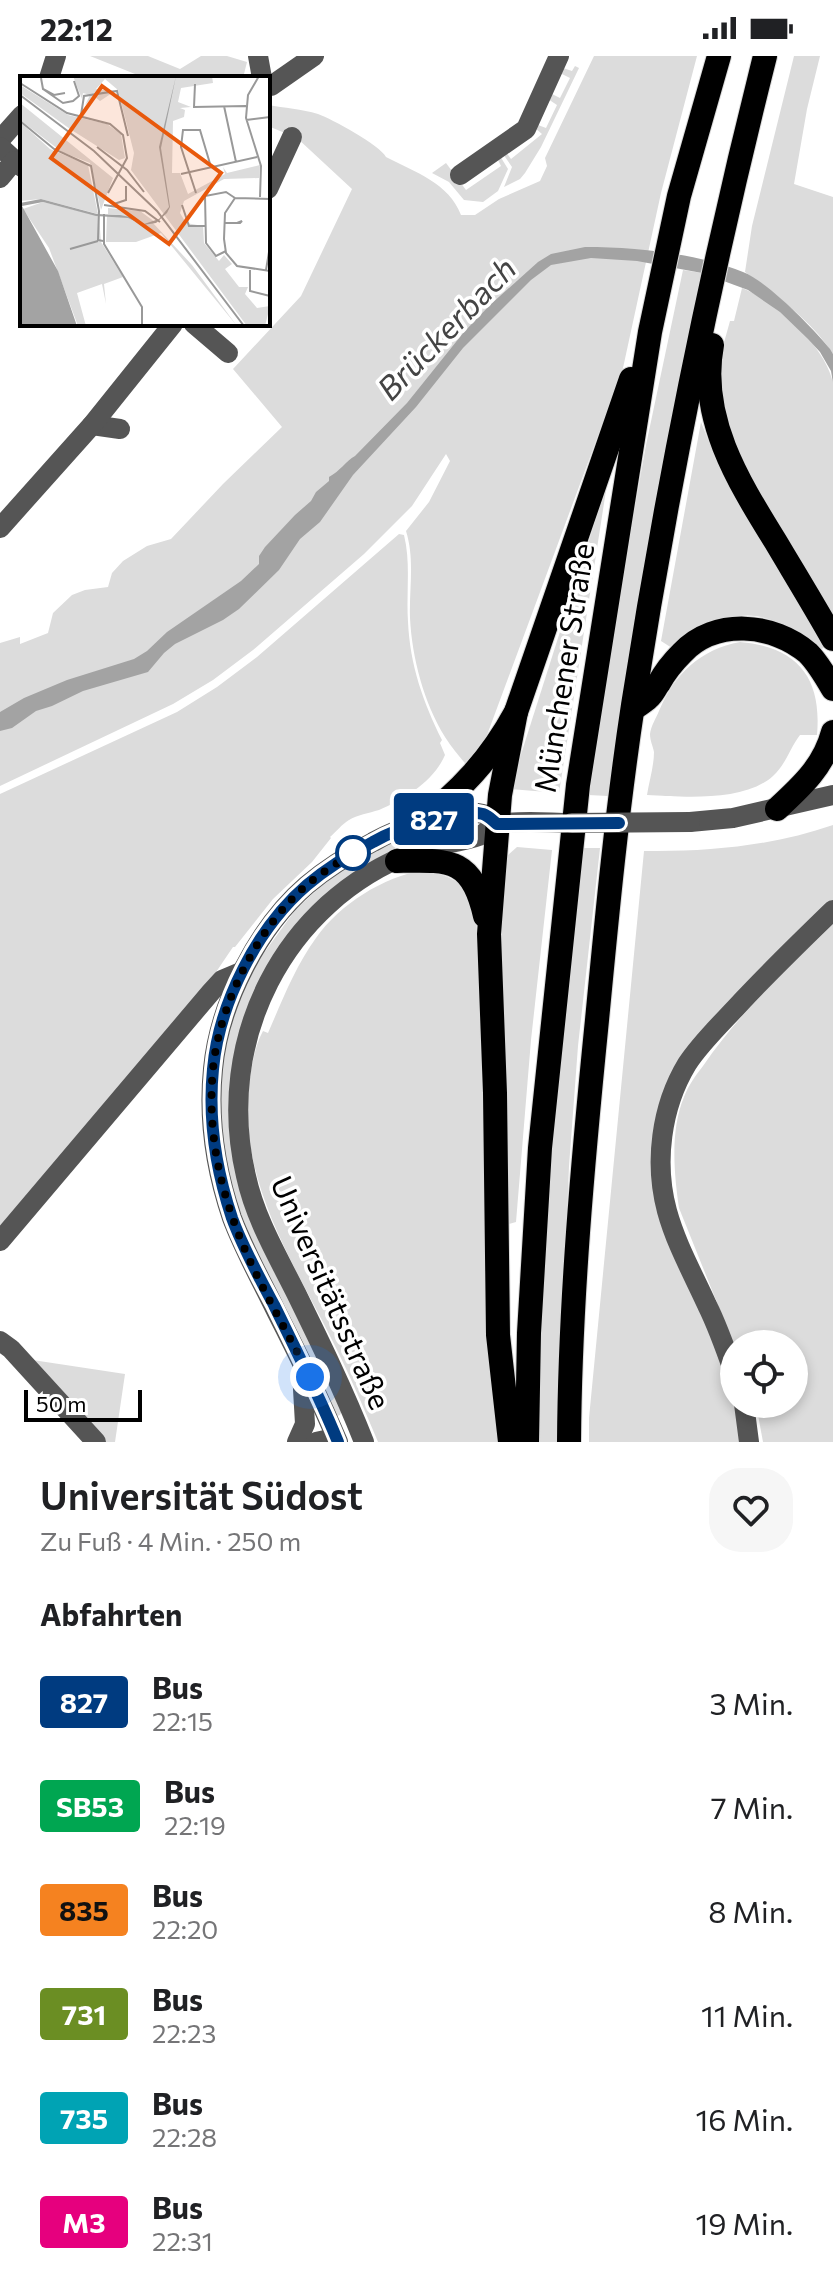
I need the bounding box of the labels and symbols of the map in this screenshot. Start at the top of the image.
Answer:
inset map [20,76,270,326]
water label: Brückerbach [368,248,524,407]
street label: Münchener Straße [525,540,601,795]
line badge: 827 [388,793,480,845]
unlabelled marker [336,836,370,870]
street label: Universitätsstraße [264,1170,400,1414]
your location [290,1357,330,1397]
scale bar [24,1386,142,1422]

